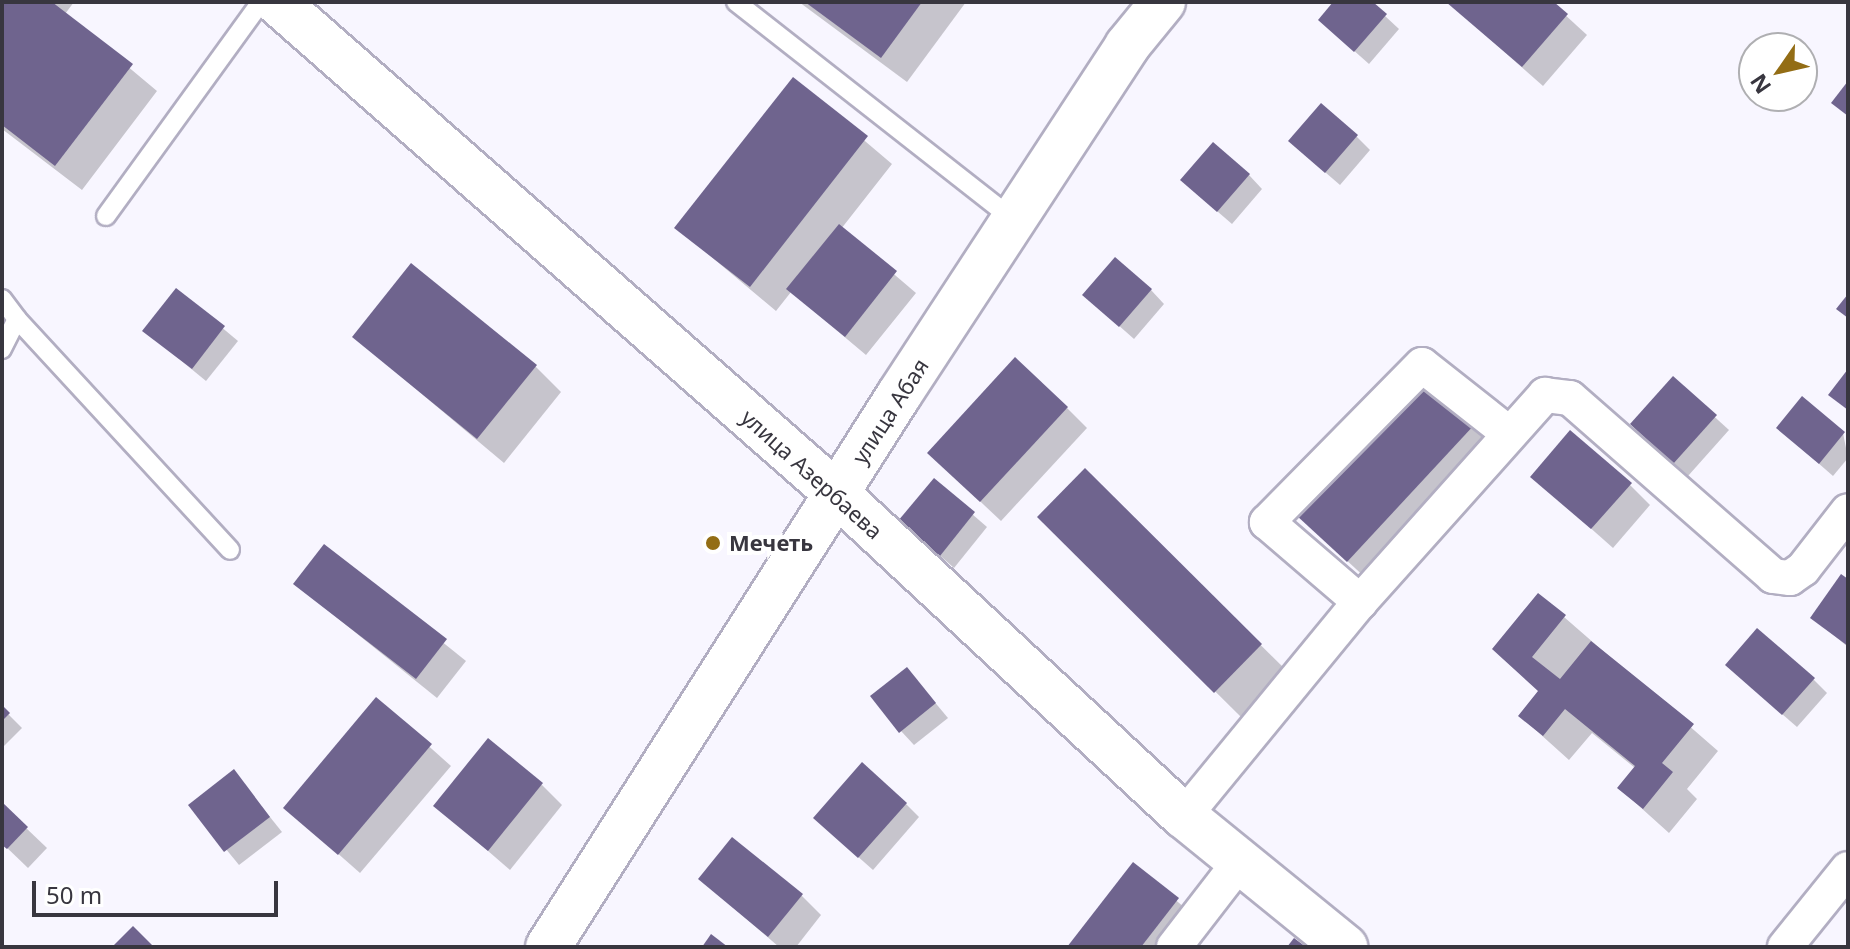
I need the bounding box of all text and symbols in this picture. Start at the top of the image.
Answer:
north arrow [1738,32,1818,112]
text: N [1742,69,1777,100]
street label: улица Абая [846,353,934,469]
street label: улица Азербаева [736,404,888,544]
place label: Мечеть [729,530,813,556]
marker: Мечеть [704,534,722,552]
scale bar [36,865,282,915]
text: 50 m [46,878,102,911]

